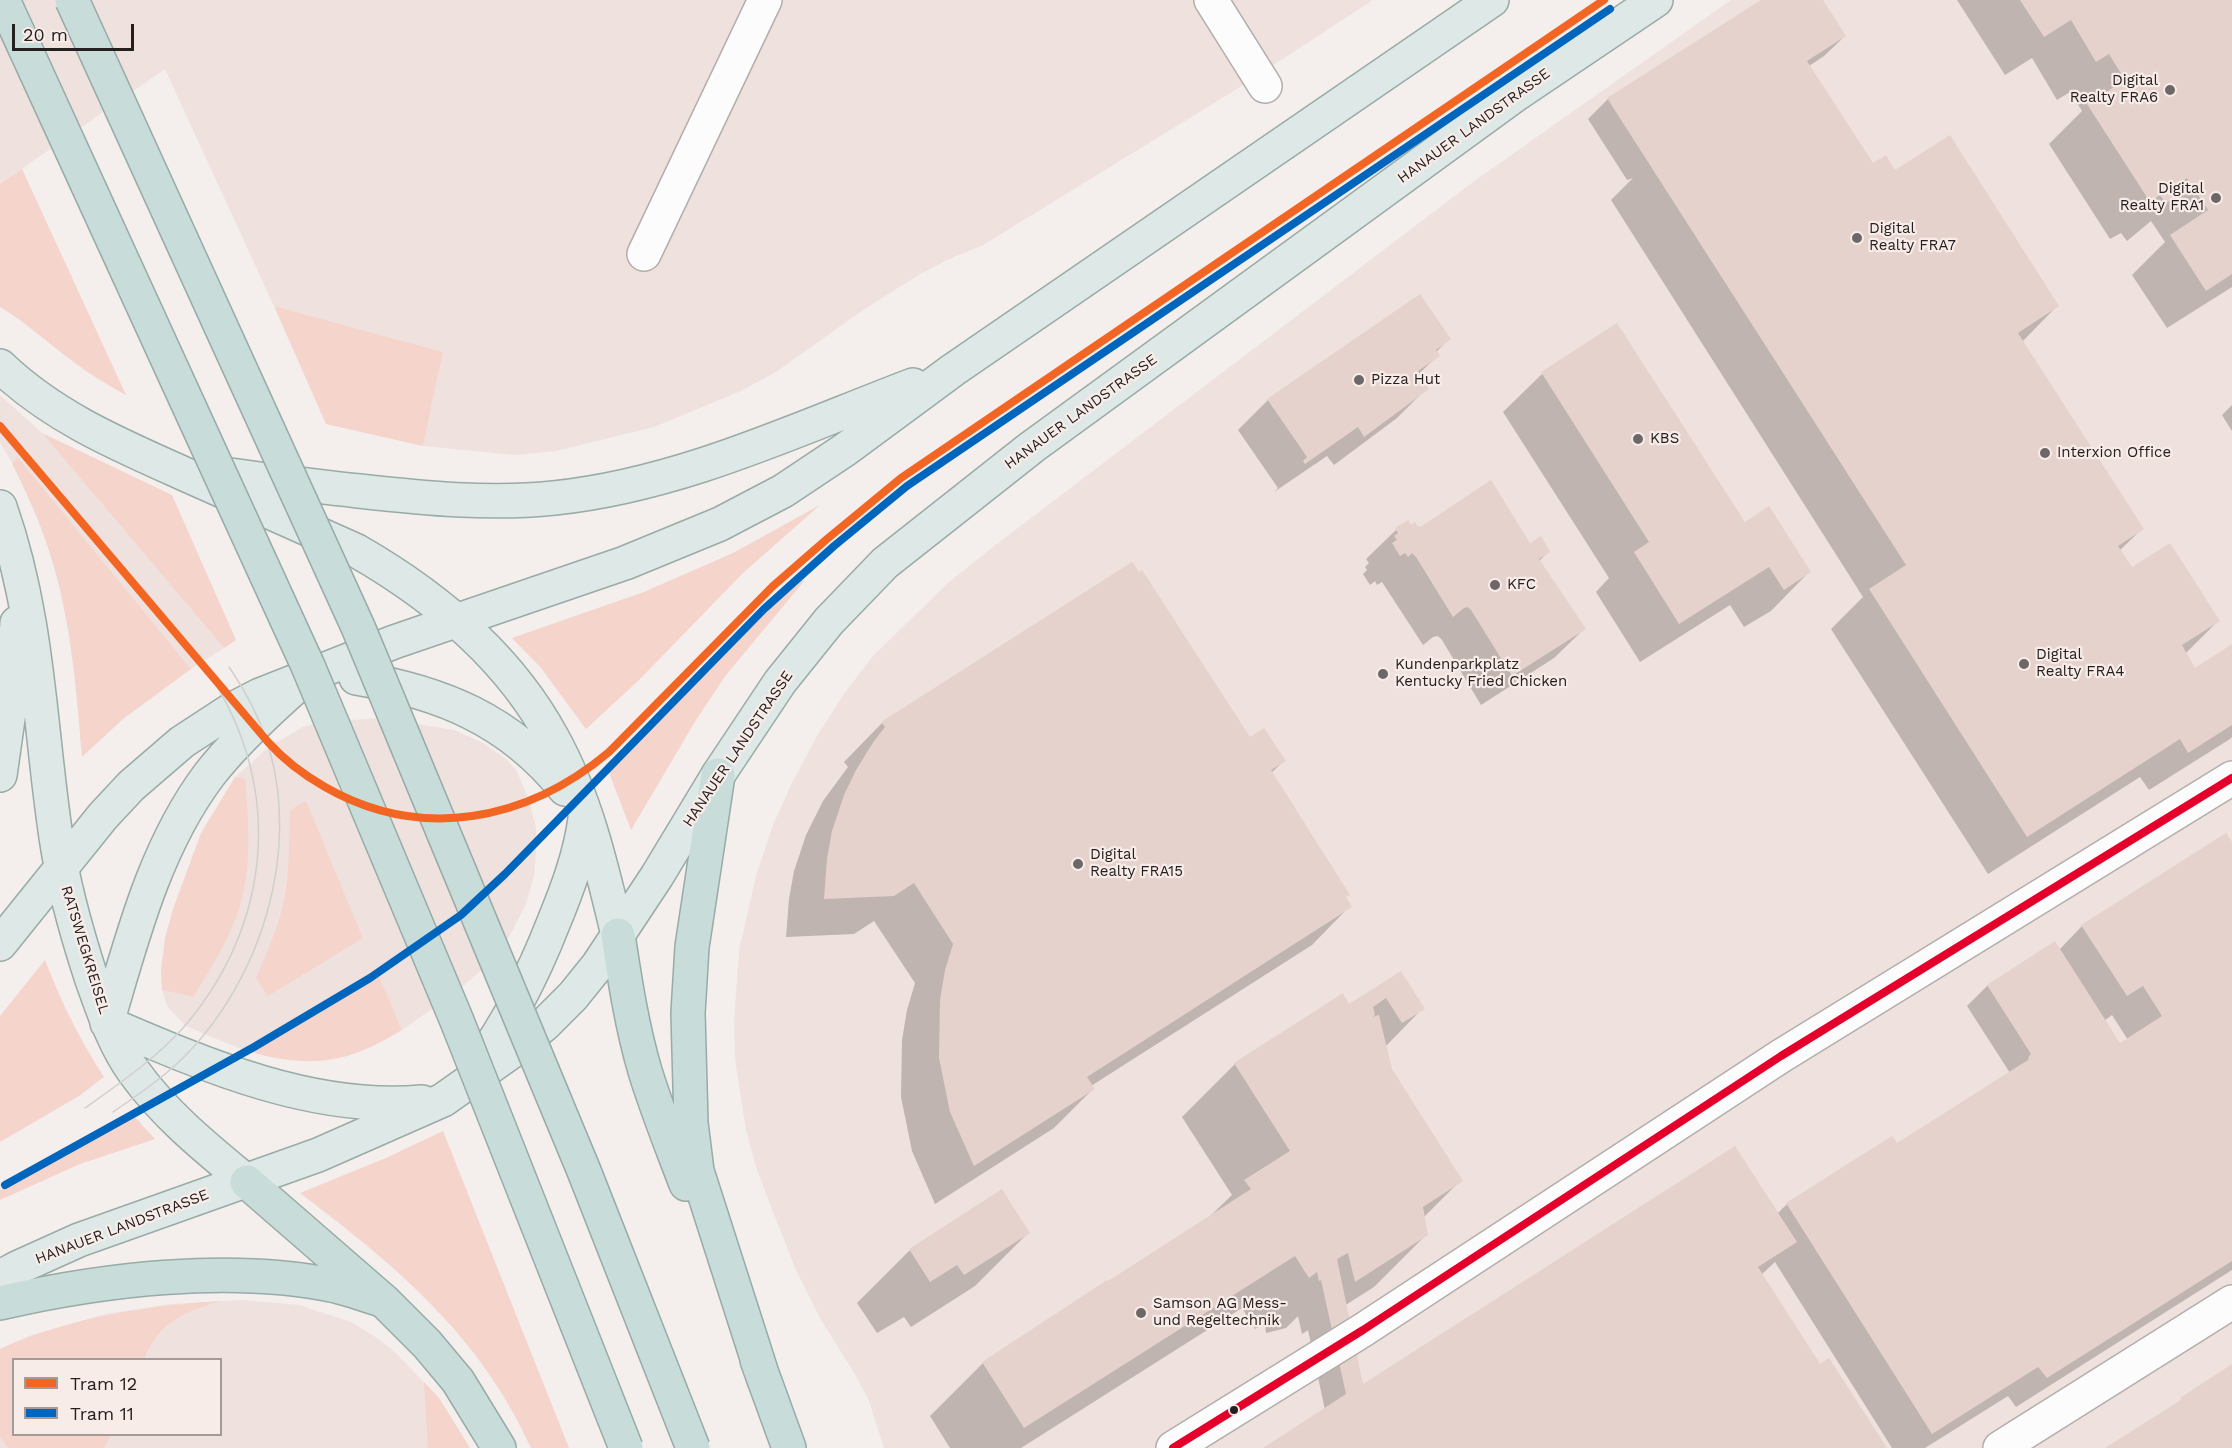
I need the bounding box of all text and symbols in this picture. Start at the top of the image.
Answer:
scale bar [15,12,136,50]
text: 20 m [23,24,68,45]
street label: HANAUER LANDSTRASSE [1394,65,1554,187]
place label: Digital Realty FRA6 [2070,72,2158,107]
marker: Digital Realty FRA6 [2163,83,2177,97]
place label: Digital Realty FRA1 [2120,180,2204,215]
marker: Digital Realty FRA1 [2209,191,2223,205]
place label: Digital Realty FRA7 [1869,220,1956,255]
marker: Digital Realty FRA7 [1850,231,1864,245]
street label: HANAUER LANDSTRASSE [1001,351,1161,473]
place label: Pizza Hut [1371,371,1440,389]
marker: Pizza Hut [1352,373,1366,387]
place label: KBS [1650,430,1679,448]
marker: KBS [1631,432,1645,446]
place label: Interxion Office [2057,444,2171,462]
marker: Interxion Office [2038,446,2052,460]
place label: KFC [1507,576,1536,594]
marker: KFC [1488,578,1502,592]
place label: Digital Realty FRA4 [2036,646,2124,681]
place label: Kundenparkplatz Kentucky Fried Chicken [1395,656,1567,691]
marker: Digital Realty FRA4 [2017,657,2031,671]
marker: Kundenparkplatz Kentucky Fried Chicken [1376,667,1390,681]
street label: HANAUER LANDSTRASSE [679,668,797,830]
place label: Digital Realty FRA15 [1090,846,1183,881]
marker: Digital Realty FRA15 [1071,857,1085,871]
street label: RATSWEGKREISEL [57,884,113,1016]
street label: HANAUER LANDSTRASSE [33,1186,211,1268]
place label: Samson AG Mess- und Regeltechnik [1153,1295,1287,1330]
marker: Samson AG Mess- und Regeltechnik [1134,1306,1148,1320]
legend [12,1358,222,1436]
text: Tram 12 [70,1373,137,1394]
text: Tram 11 [70,1403,134,1424]
unlabelled marker [1228,1404,1240,1416]

